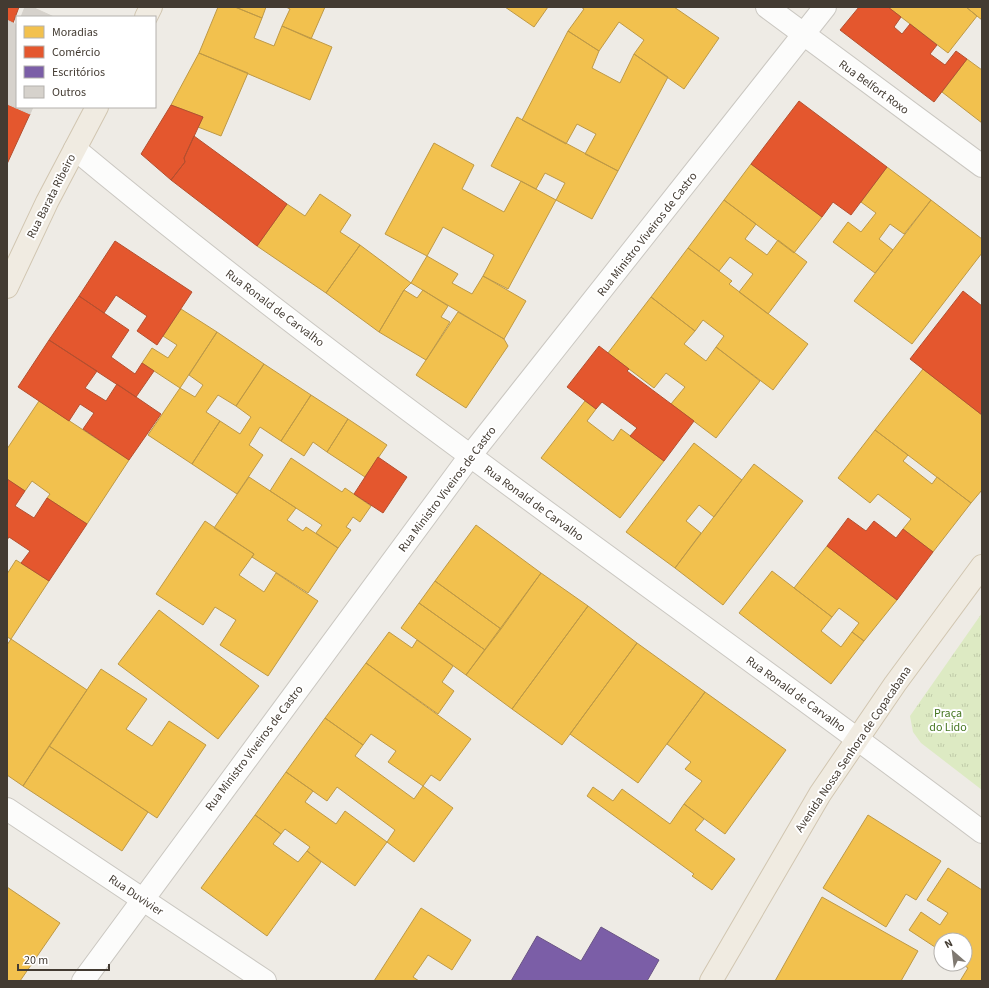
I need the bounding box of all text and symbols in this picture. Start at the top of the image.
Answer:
legend [16,16,156,108]
text: Moradias [52,24,98,41]
text: Comércio [52,44,100,61]
street label: Rua Belfort Roxo [835,56,912,119]
text: Escritórios [52,64,105,81]
text: Outros [52,84,86,101]
street label: Rua Barata Ribeiro [23,151,80,241]
street label: Rua Ministro Viveiros de Castro [593,169,701,300]
street label: Rua Ronald de Carvalho [222,266,328,351]
street label: Rua Ministro Viveiros de Castro [394,423,500,556]
street label: Rua Ronald de Carvalho [480,461,587,545]
street label: Rua Ronald de Carvalho [742,652,849,736]
street label: Avenida Nossa Senhora de Copacabana [791,663,916,836]
street label: Rua Ministro Viveiros de Castro [201,682,307,815]
park label: Praça do Lido [929,705,967,736]
street label: Rua Duvivier [105,871,167,921]
north arrow [933,932,973,972]
text: N [942,935,955,952]
scale bar [18,946,109,972]
text: 20 m [24,952,48,969]

